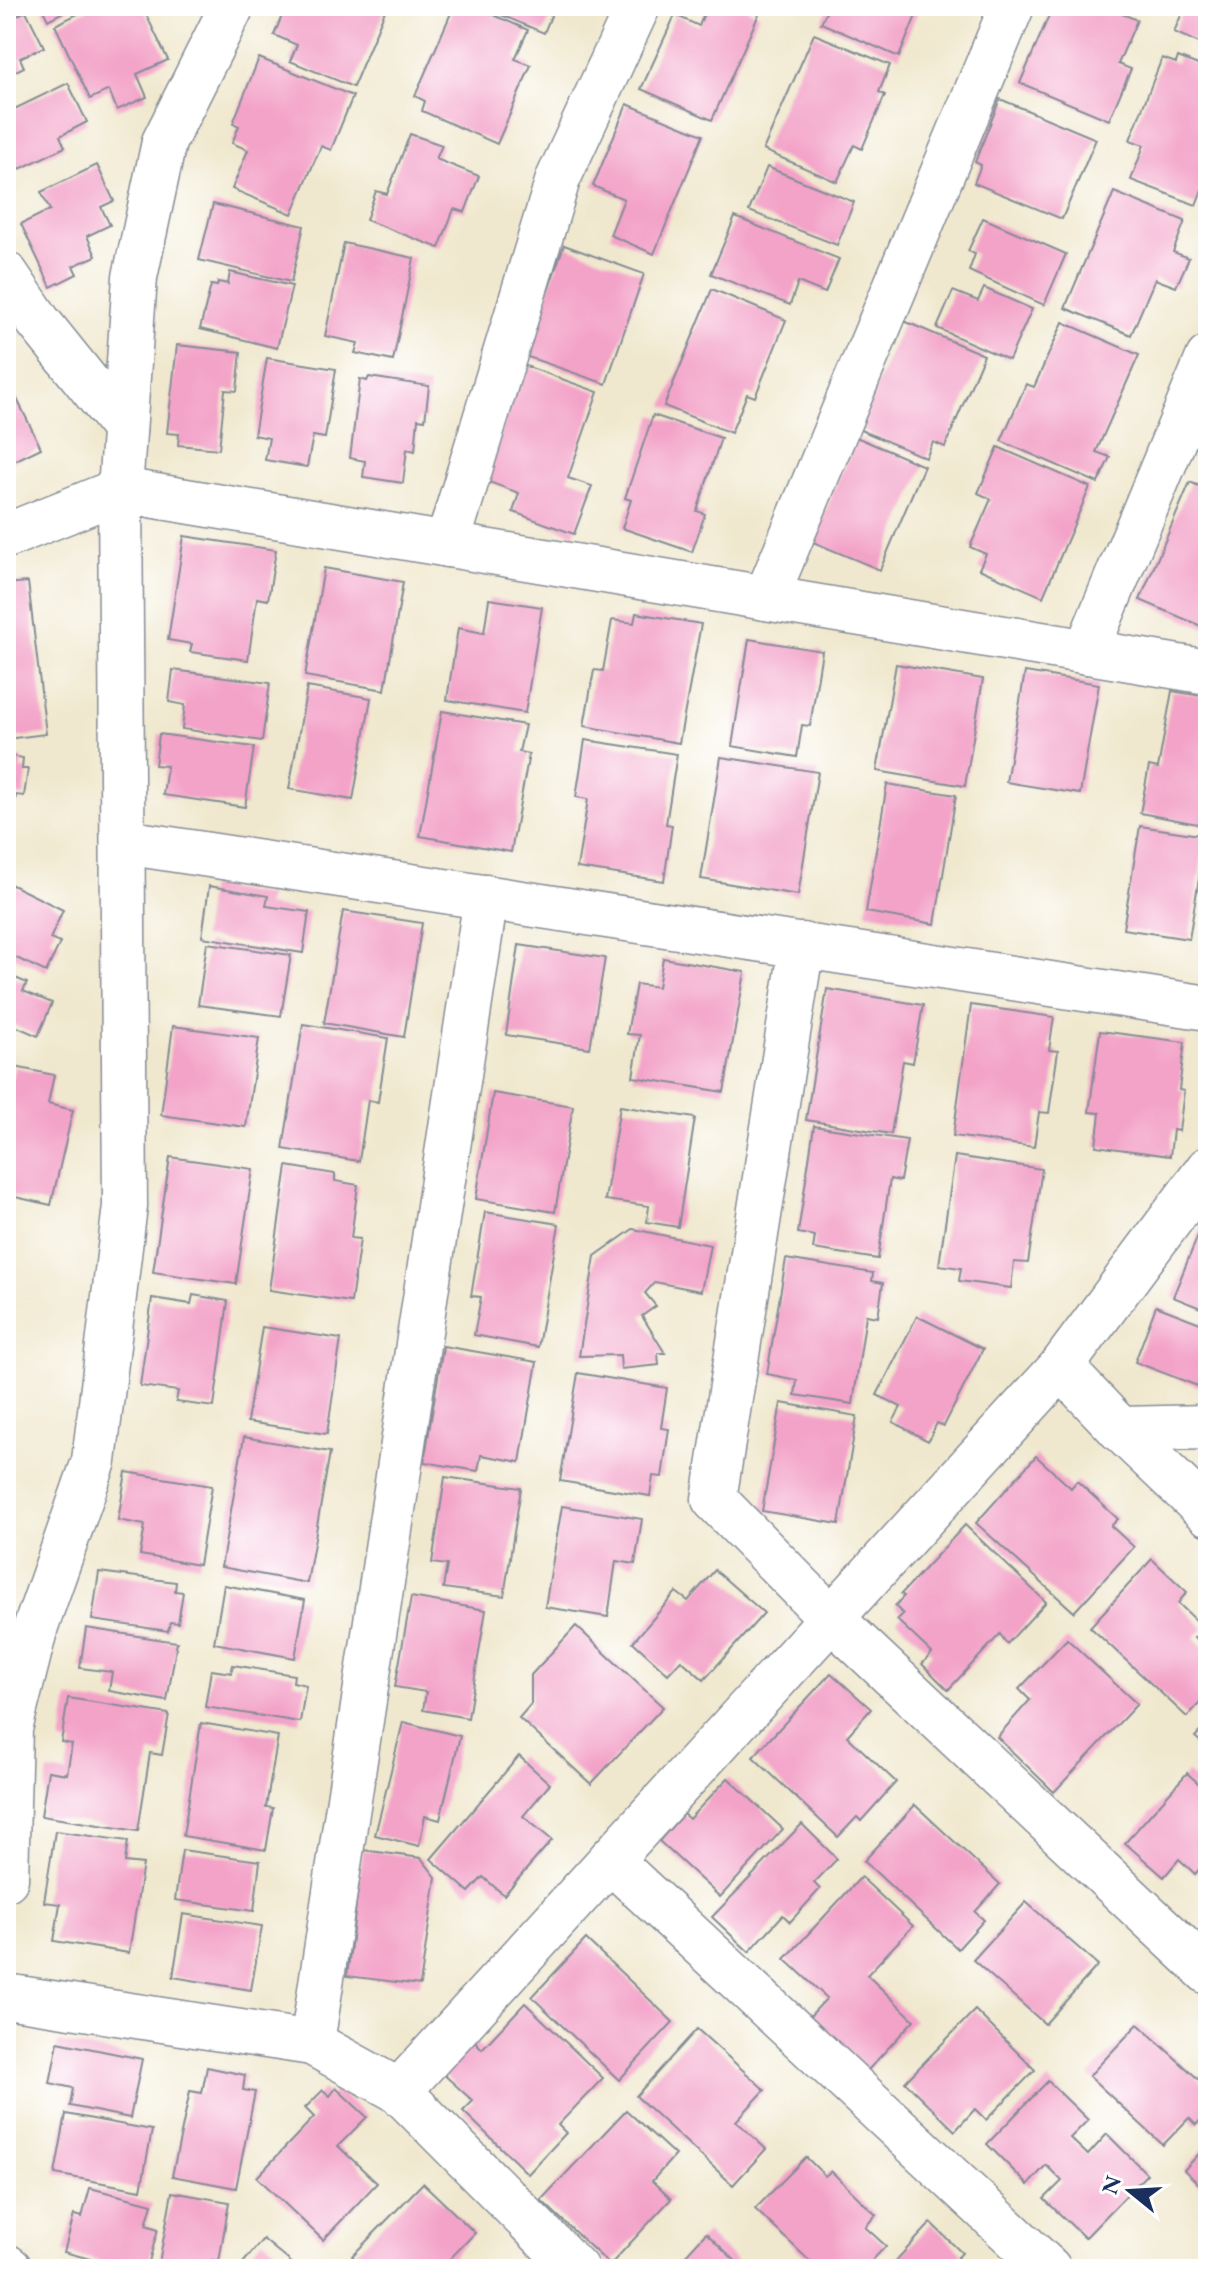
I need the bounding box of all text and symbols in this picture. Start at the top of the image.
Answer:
north arrow [1090,2151,1170,2231]
text: N [1095,2172,1128,2198]

